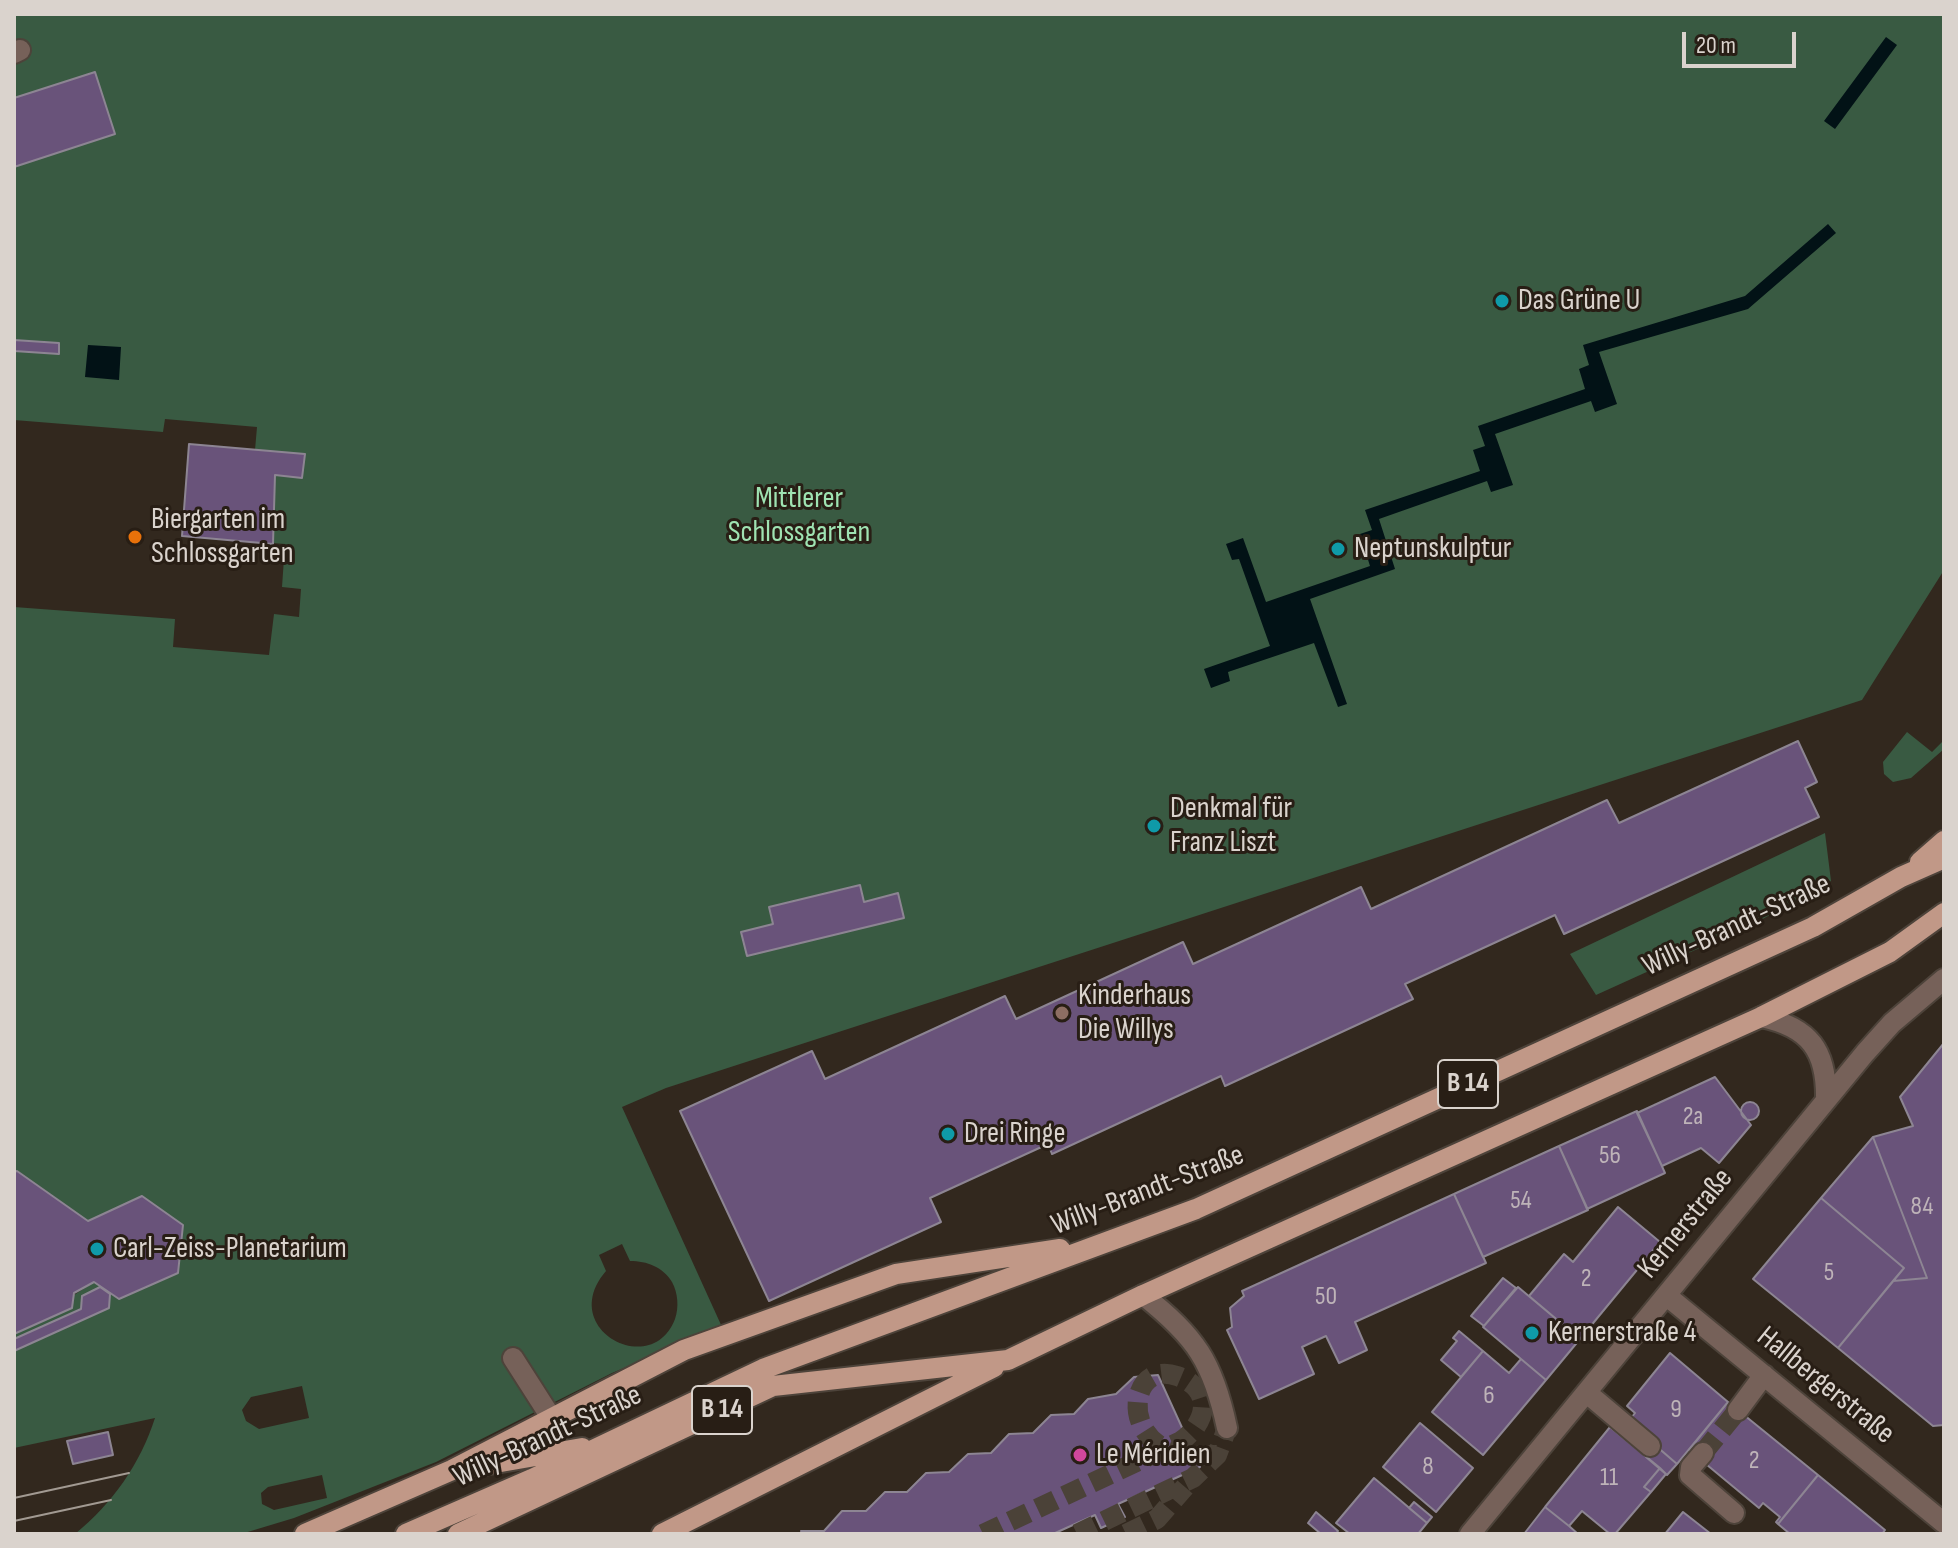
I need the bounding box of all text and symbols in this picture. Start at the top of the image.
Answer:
scale bar [1686,16,1800,66]
text: 20 m [1696,31,1736,60]
place label: Das Grüne U [1518,283,1640,319]
marker: Das Grüne U [1493,292,1511,310]
park label: Mittlerer Schlossgarten [728,481,870,552]
place label: Biergarten im Schlossgarten [151,502,294,572]
marker: Biergarten im Schlossgarten [126,528,144,546]
place label: Neptunskulptur [1354,531,1511,567]
marker: Neptunskulptur [1329,540,1347,558]
place label: Denkmal für Franz Liszt [1170,791,1292,862]
marker: Denkmal für Franz Liszt [1145,817,1163,835]
street label: Willy-Brandt-Straße [1637,867,1837,985]
place label: Kinderhaus Die Willys [1078,978,1191,1048]
marker: Kinderhaus Die Willys [1053,1004,1071,1022]
road number: B 14 [1438,1060,1498,1108]
house number: 2a [1683,1101,1703,1133]
place label: Drei Ringe [964,1116,1065,1152]
marker: Drei Ringe [939,1125,957,1143]
street label: Willy-Brandt-Straße [1047,1138,1249,1244]
house number: 56 [1599,1140,1621,1172]
street label: Kernerstraße [1631,1162,1741,1286]
house number: 54 [1510,1185,1532,1217]
house number: 84 [1911,1191,1933,1223]
place label: Carl-Zeiss-Planetarium [113,1231,347,1267]
marker: Carl-Zeiss-Planetarium [88,1240,106,1258]
house number: 5 [1824,1257,1834,1289]
house number: 2 [1581,1263,1591,1295]
house number: 50 [1315,1281,1337,1313]
place label: Kernerstraße 4 [1548,1315,1696,1351]
street label: Hallbergerstraße [1749,1320,1901,1452]
marker: Kernerstraße 4 [1523,1324,1541,1342]
street label: Willy-Brandt-Straße [448,1378,648,1496]
house number: 6 [1483,1380,1495,1412]
road number: B 14 [692,1386,752,1434]
house number: 9 [1670,1394,1682,1426]
place label: Le Méridien [1096,1437,1211,1473]
house number: 2 [1749,1445,1759,1477]
marker: Le Méridien [1071,1446,1089,1464]
house number: 8 [1422,1451,1434,1483]
house number: 11 [1600,1462,1618,1494]

